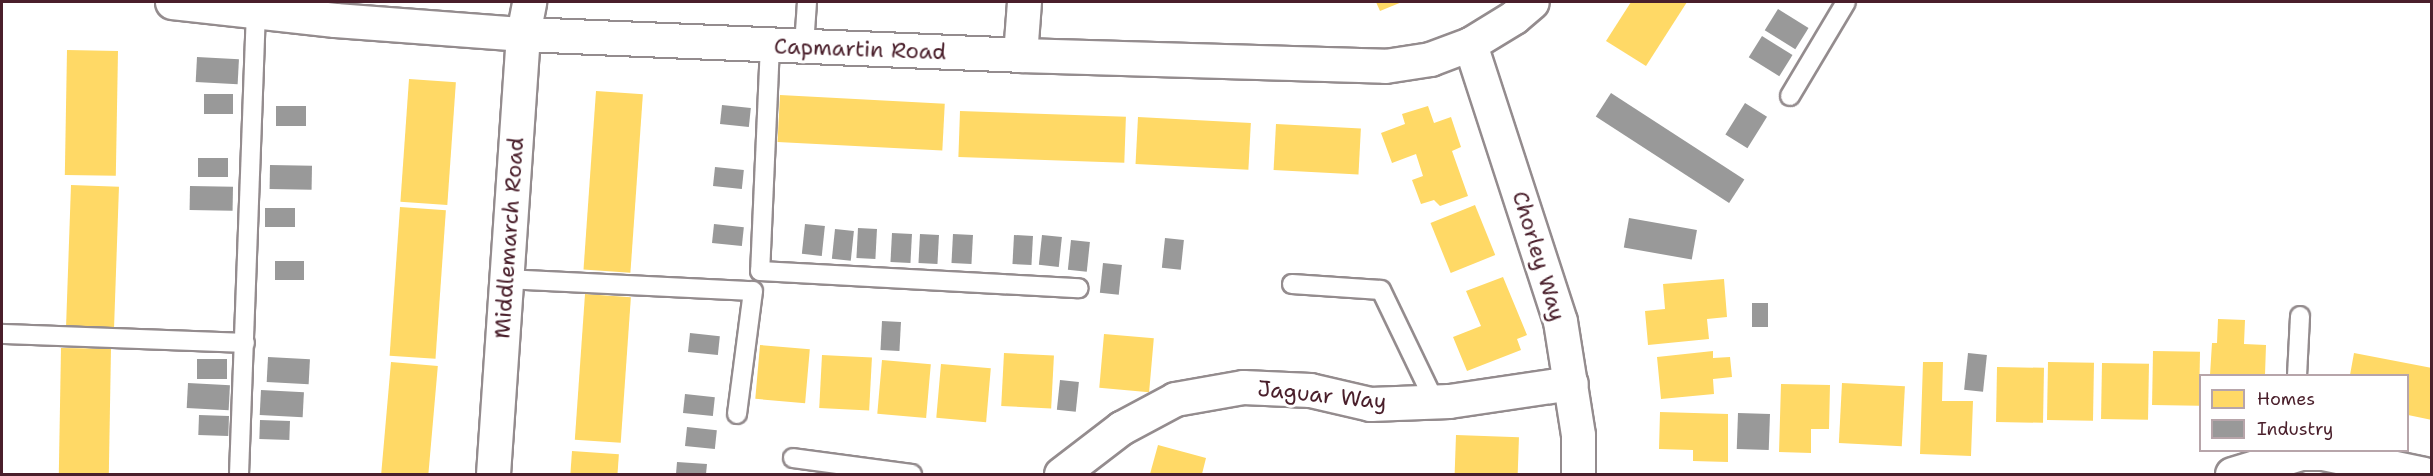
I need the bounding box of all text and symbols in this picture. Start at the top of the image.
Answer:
street label: Capmartin Road [773,33,947,65]
street label: Middlemarch Road [489,136,529,340]
street label: Chorley Way [1507,188,1571,324]
legend [2199,374,2409,452]
street label: Jaguar Way [1256,375,1388,415]
text: Homes [2257,387,2315,411]
text: Industry [2257,417,2333,441]

